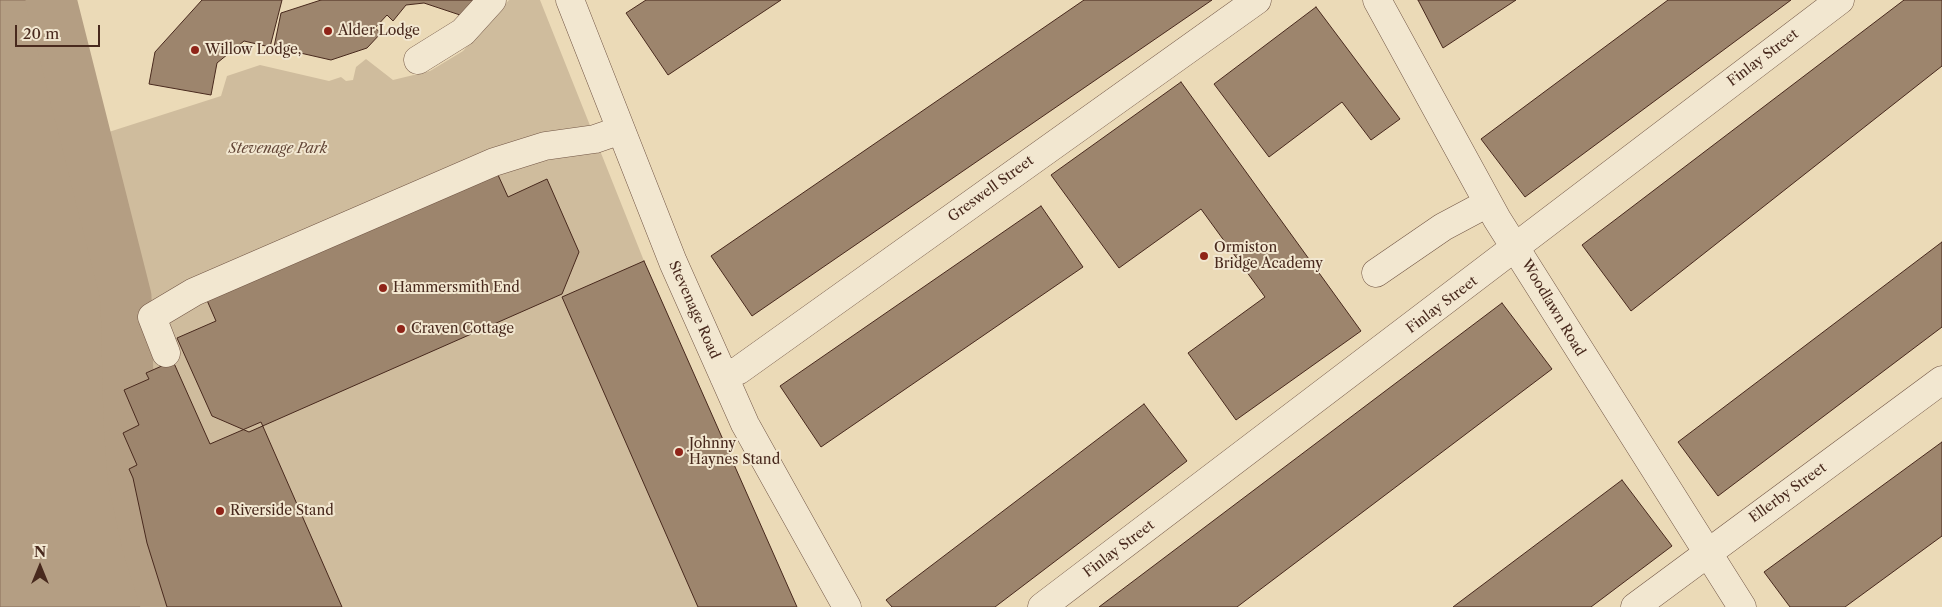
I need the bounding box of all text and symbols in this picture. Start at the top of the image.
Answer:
scale bar [18,15,102,47]
place label: Alder Lodge [338,23,420,39]
text: 20 m [23,24,59,43]
marker: Alder Lodge [322,25,334,37]
street label: Finlay Street [1724,26,1802,90]
place label: Willow Lodge, [205,42,302,58]
marker: Willow Lodge, [189,44,201,56]
park label: Stevenage Park [229,141,327,157]
street label: Greswell Street [945,152,1037,226]
place label: Ormiston Bridge Academy [1214,240,1323,272]
marker: Ormiston Bridge Academy [1198,250,1210,262]
street label: Woodlawn Road [1518,257,1588,359]
street label: Stevenage Road [665,258,723,362]
street label: Finlay Street [1403,273,1481,337]
place label: Hammersmith End [393,280,520,296]
marker: Hammersmith End [377,282,389,294]
place label: Craven Cottage [411,321,514,337]
marker: Craven Cottage [395,323,407,335]
place label: Johnny Haynes Stand [689,436,780,468]
marker: Johnny Haynes Stand [673,446,685,458]
street label: Ellerby Street [1746,459,1830,527]
place label: Riverside Stand [230,503,334,519]
marker: Riverside Stand [214,505,226,517]
street label: Finlay Street [1080,517,1158,581]
north arrow [15,542,65,592]
text: N [34,543,46,561]

